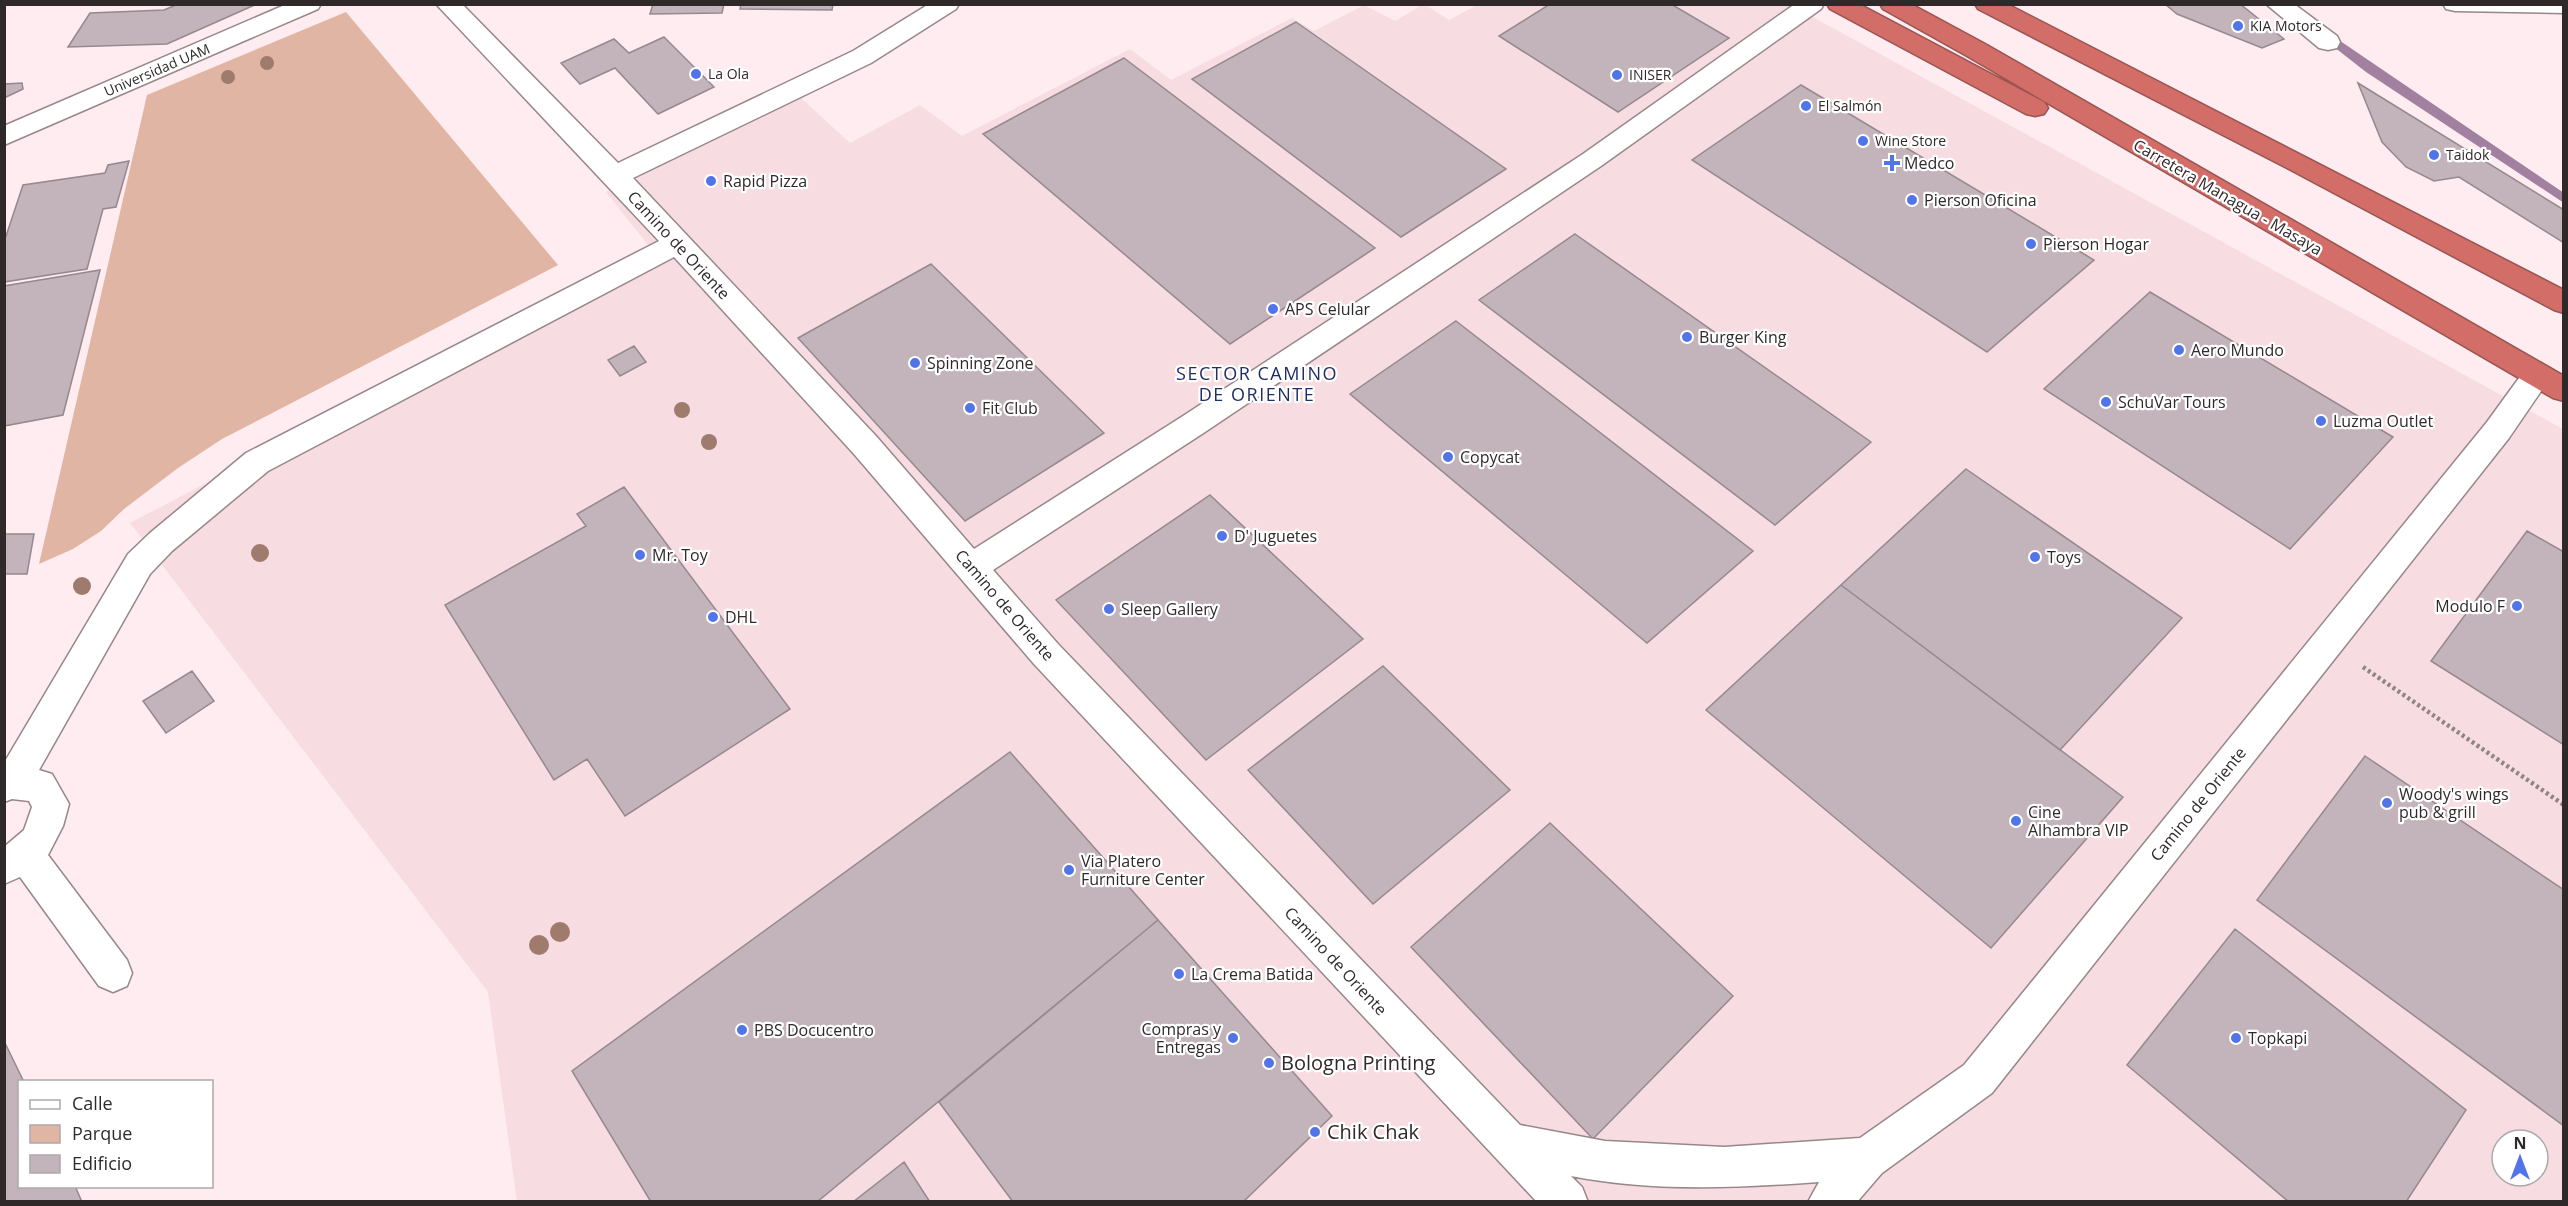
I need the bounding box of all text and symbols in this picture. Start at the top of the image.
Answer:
place label: KIA Motors [2250,16,2322,35]
marker: KIA Motors [2231,19,2245,33]
street label: Universidad UAM [101,39,213,100]
place label: La Ola [708,64,749,83]
place label: INISER [1629,65,1672,84]
marker: La Ola [689,67,703,81]
marker: INISER [1610,68,1624,82]
place label: El Salmón [1818,96,1882,115]
marker: El Salmón [1799,99,1813,113]
place label: Wine Store [1875,131,1946,150]
marker: Wine Store [1856,134,1870,148]
street label: Carretera Managua - Masaya [2129,134,2327,260]
place label: Taidok [2446,145,2490,164]
marker: Taidok [2427,148,2441,162]
place label: Medco [1904,152,1954,174]
marker: Medco [1885,156,1899,170]
place label: Rapid Pizza [723,170,807,192]
marker: Rapid Pizza [704,174,718,188]
street label: Camino de Oriente [623,186,735,304]
place label: Pierson Oficina [1924,189,2037,211]
marker: Pierson Oficina [1905,193,1919,207]
place label: Pierson Hogar [2043,233,2149,255]
marker: Pierson Hogar [2024,237,2038,251]
place label: APS Celular [1285,298,1371,320]
marker: APS Celular [1266,302,1280,316]
place label: Burger King [1699,326,1787,348]
marker: Burger King [1680,330,1694,344]
place label: Aero Mundo [2191,339,2284,361]
marker: Aero Mundo [2172,343,2186,357]
place label: Spinning Zone [927,352,1034,374]
marker: Spinning Zone [908,356,922,370]
district label: SECTOR CAMINO DE ORIENTE [1176,361,1338,406]
place label: SchuVar Tours [2118,391,2226,413]
marker: SchuVar Tours [2099,395,2113,409]
place label: Fit Club [982,397,1038,419]
marker: Fit Club [963,401,977,415]
place label: Luzma Outlet [2333,410,2434,432]
marker: Luzma Outlet [2314,414,2328,428]
place label: Copycat [1460,446,1520,468]
marker: Copycat [1441,450,1455,464]
place label: D' Juguetes [1234,525,1317,547]
marker: D' Juguetes [1215,529,1229,543]
place label: Mr. Toy [652,544,709,566]
street label: Camino de Oriente [950,545,1060,665]
place label: Toys [2047,546,2081,568]
marker: Mr. Toy [633,548,647,562]
marker: Toys [2028,550,2042,564]
place label: Modulo F [2435,595,2505,617]
place label: Sleep Gallery [1121,598,1219,620]
marker: Modulo F [2510,599,2524,613]
marker: Sleep Gallery [1102,602,1116,616]
place label: DHL [725,606,757,628]
marker: DHL [706,610,720,624]
street label: Camino de Oriente [2145,742,2251,866]
place label: Woody's wings pub & grill [2399,783,2509,823]
marker: Woody's wings pub & grill [2380,796,2394,810]
place label: Cine Alhambra VIP [2028,801,2129,841]
marker: Cine Alhambra VIP [2009,814,2023,828]
place label: Via Platero Furniture Center [1081,850,1205,890]
marker: Via Platero Furniture Center [1062,863,1076,877]
street label: Camino de Oriente [1280,902,1392,1020]
place label: La Crema Batida [1191,963,1314,985]
marker: La Crema Batida [1172,967,1186,981]
place label: Compras y Entregas [1141,1018,1222,1058]
place label: PBS Docucentro [754,1019,874,1041]
marker: PBS Docucentro [735,1023,749,1037]
place label: Topkapi [2248,1027,2307,1049]
marker: Compras y Entregas [1226,1031,1240,1045]
marker: Topkapi [2229,1031,2243,1045]
place label: Bologna Printing [1281,1049,1435,1076]
marker: Bologna Printing [1262,1056,1276,1070]
legend [18,1080,213,1188]
text: Calle [72,1091,113,1115]
place label: Chik Chak [1327,1118,1420,1145]
text: Parque [72,1121,132,1145]
marker: Chik Chak [1308,1125,1322,1139]
north arrow [2490,1128,2550,1188]
text: N [2513,1132,2527,1154]
text: Edificio [72,1151,132,1175]

